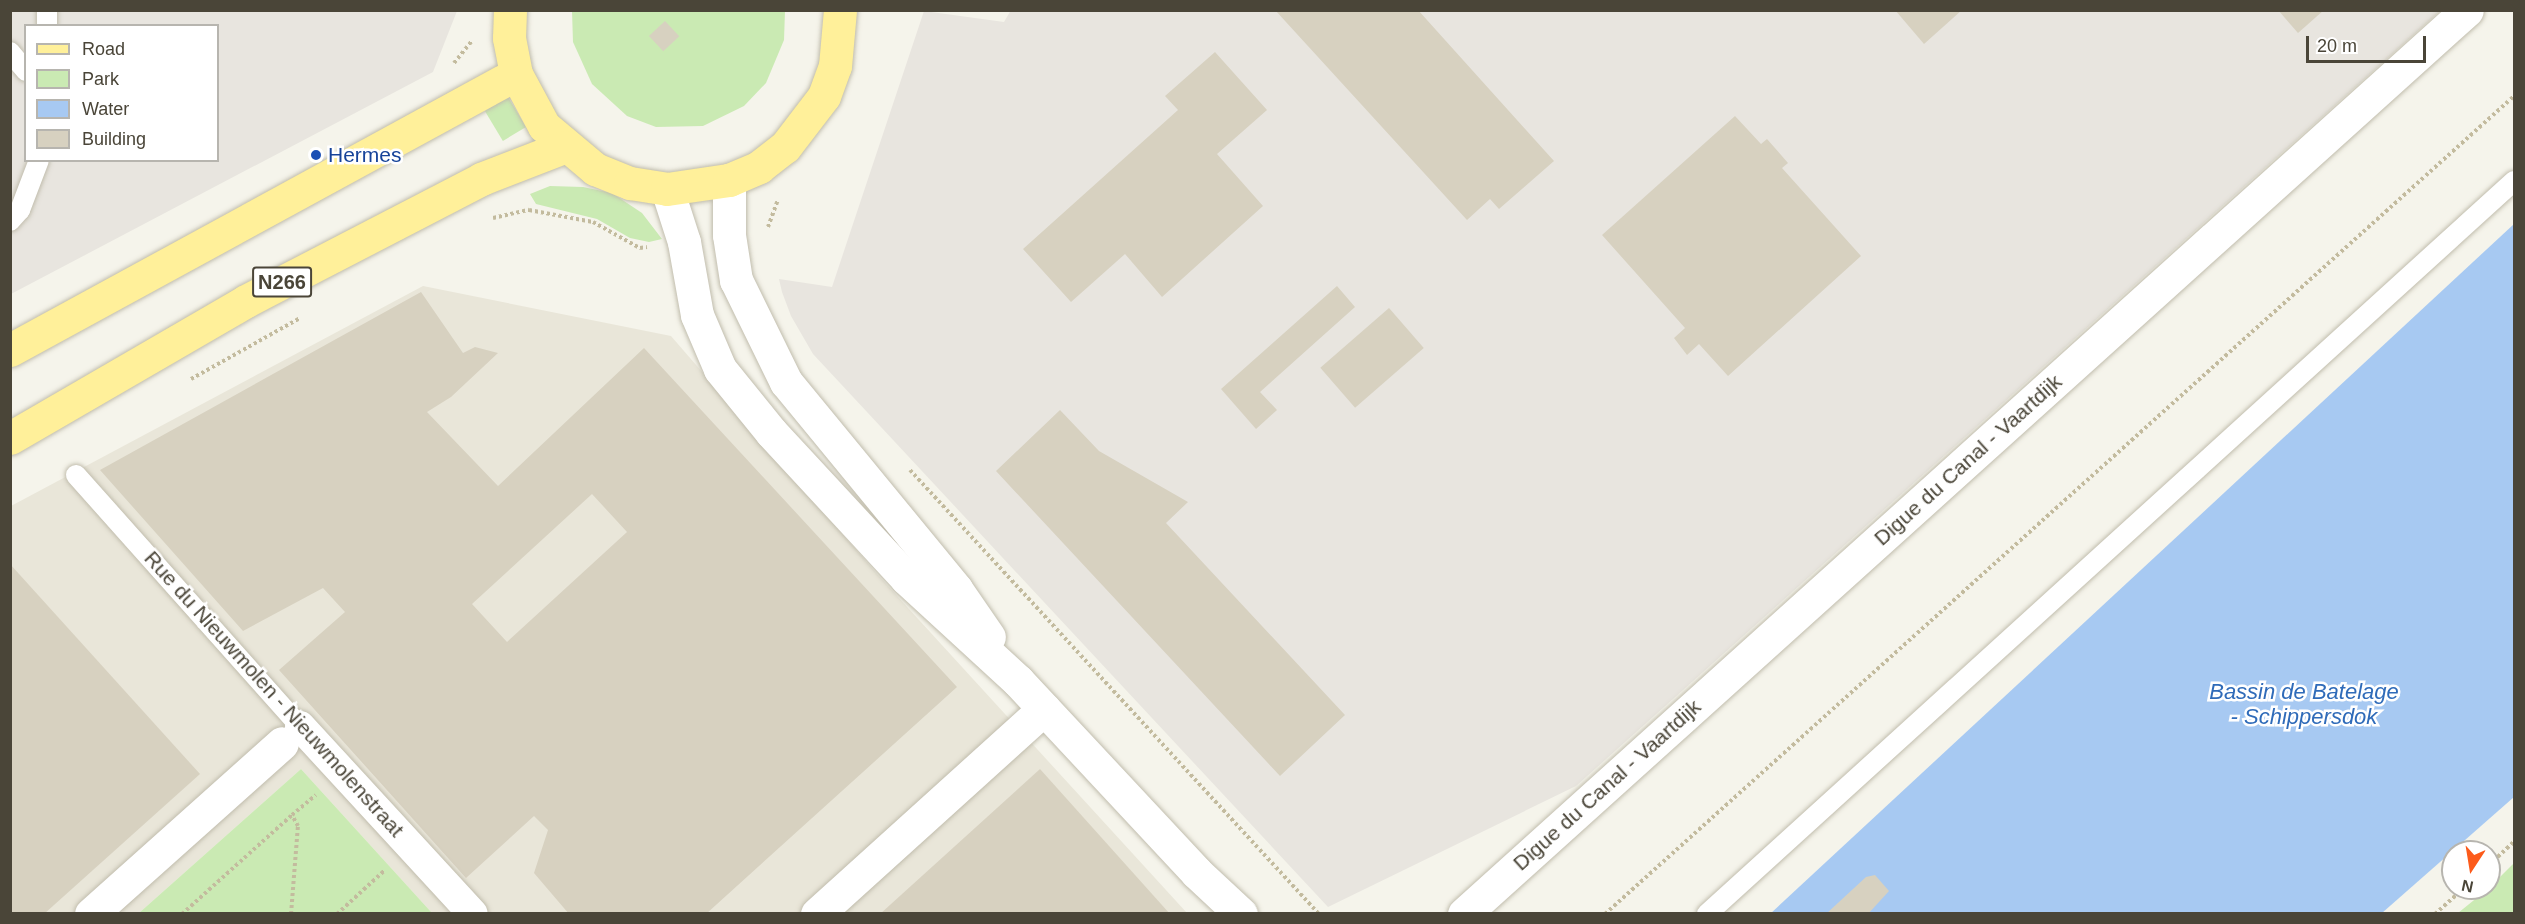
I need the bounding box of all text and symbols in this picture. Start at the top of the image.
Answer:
legend [24,24,219,162]
scale bar [2309,24,2429,62]
text: 20 m [2317,36,2357,56]
text: Road [82,39,125,59]
text: Park [82,69,119,89]
text: Water [82,99,129,119]
text: Building [82,129,146,149]
place label: Hermes [328,142,402,168]
marker: Hermes [309,148,323,162]
road number: N266 [252,265,312,299]
street label: Digue du Canal - Vaartdijk [1869,369,2067,551]
street label: Rue du Nieuwmolen - Nieuwmolenstraat [139,546,409,842]
water label: Bassin de Batelage - Schippersdok [2209,678,2399,730]
street label: Digue du Canal - Vaartdijk [1508,694,1706,876]
north arrow [2441,840,2501,900]
text: N [2460,877,2475,896]

